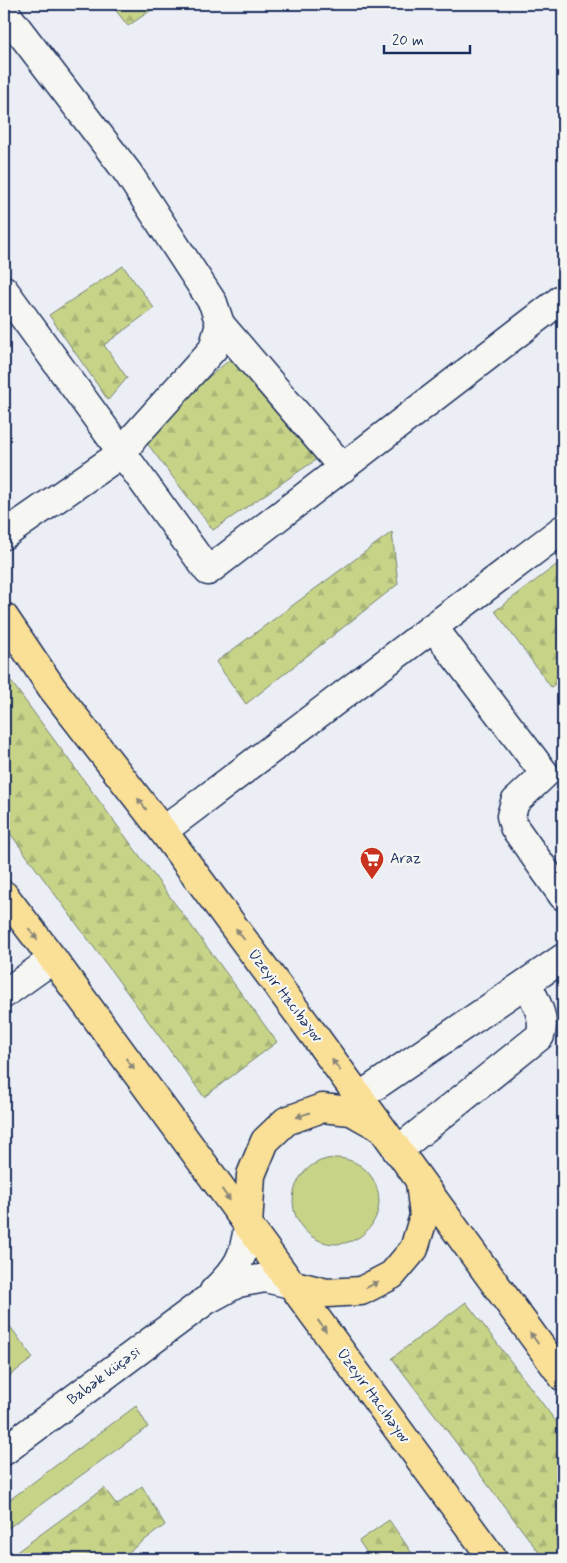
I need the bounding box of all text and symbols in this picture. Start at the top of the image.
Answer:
scale bar [384,22,471,54]
text: 20 m [392,31,424,51]
one-way arrow [137,798,148,811]
supermarket icon: Araz [359,846,385,880]
place label: Araz [390,849,421,869]
one-way arrow [28,927,39,940]
one-way arrow [234,928,245,941]
street label: Üzeyir Hacıbəyov [243,945,327,1047]
one-way arrow [125,1057,135,1071]
one-way arrow [331,1058,341,1072]
one-way arrow [296,1112,311,1119]
one-way arrow [221,1188,231,1202]
one-way arrow [365,1281,379,1289]
one-way arrow [317,1320,327,1333]
one-way arrow [529,1332,540,1345]
street label: Babək küçəsi [63,1342,145,1410]
street label: Üzeyir Hacıbəyov [332,1345,414,1448]

